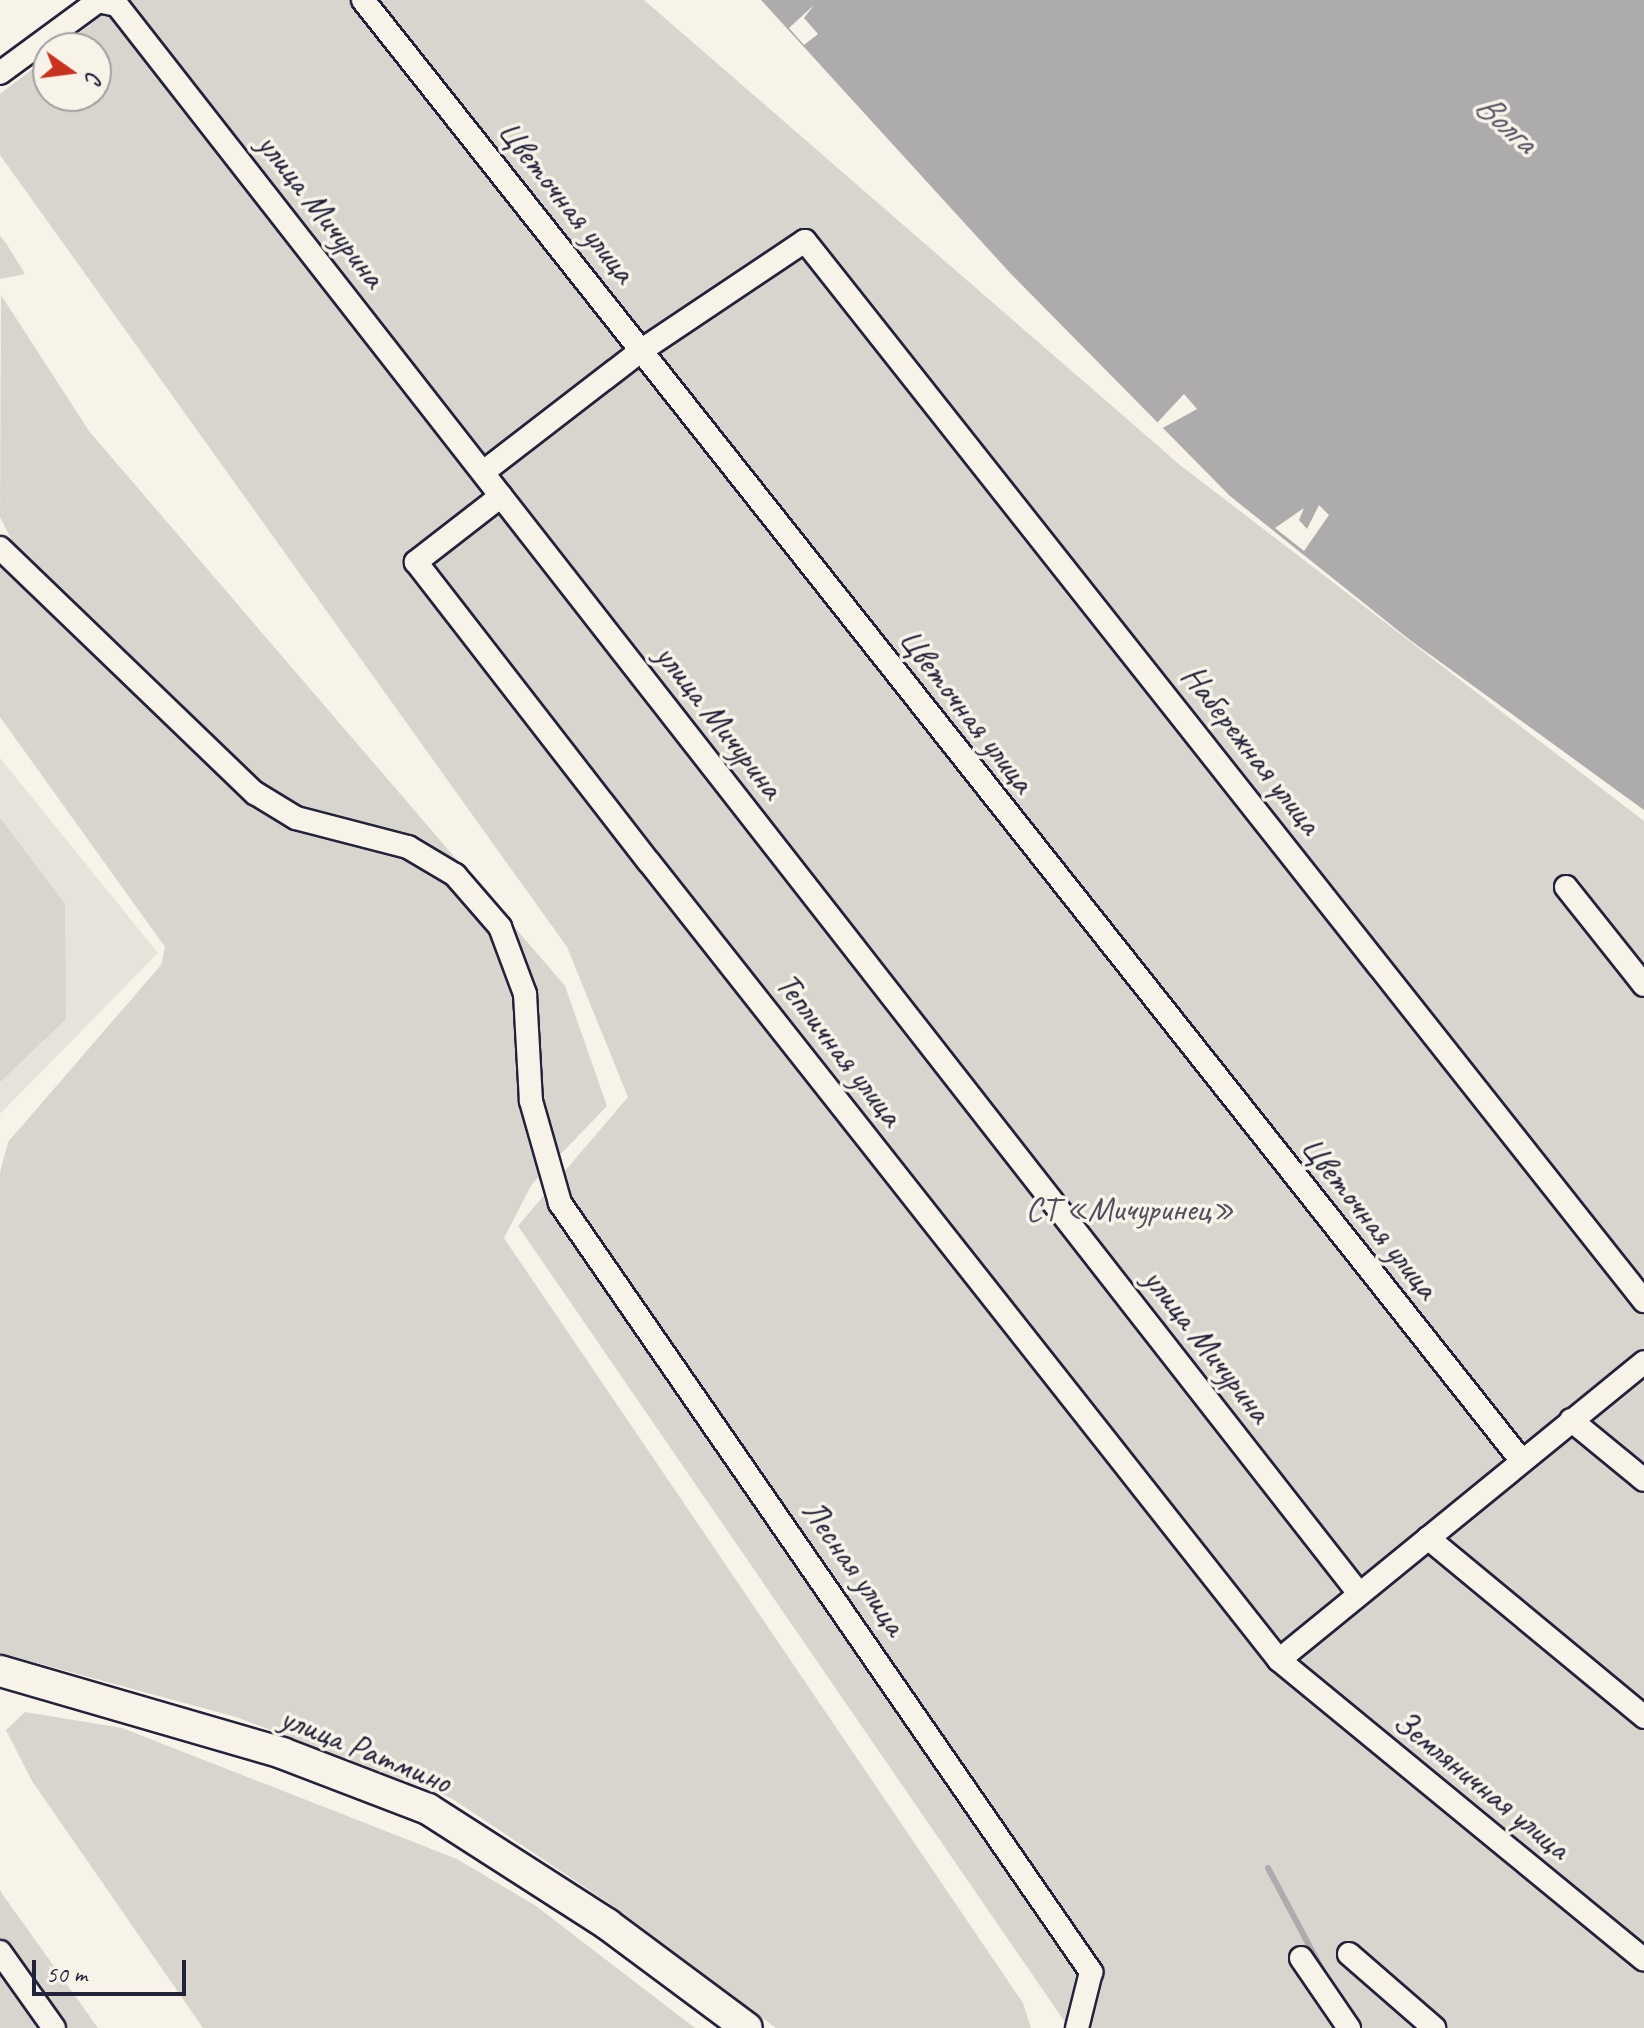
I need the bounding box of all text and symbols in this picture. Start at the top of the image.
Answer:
north arrow [32,32,112,112]
text: С [78,69,108,86]
water label: Волга [1466,84,1546,162]
street label: Цветочная улица [488,110,646,292]
street label: улица Мичурина [249,124,395,296]
street label: Цветочная улица [889,618,1045,802]
street label: улица Мичурина [647,635,793,807]
street label: Набережная улица [1172,655,1332,843]
street label: Тепличная улица [767,963,913,1135]
street label: Цветочная улица [1291,1126,1449,1308]
park label: СТ «Мичуринец» [1026,1189,1234,1229]
street label: улица Мичурина [1135,1259,1281,1431]
street label: Лесная улица [794,1492,916,1642]
street label: улица Ратмино [274,1696,458,1802]
street label: Земляничная улица [1384,1700,1580,1868]
scale bar [36,1944,190,1994]
text: 50 m [46,1959,87,1989]

